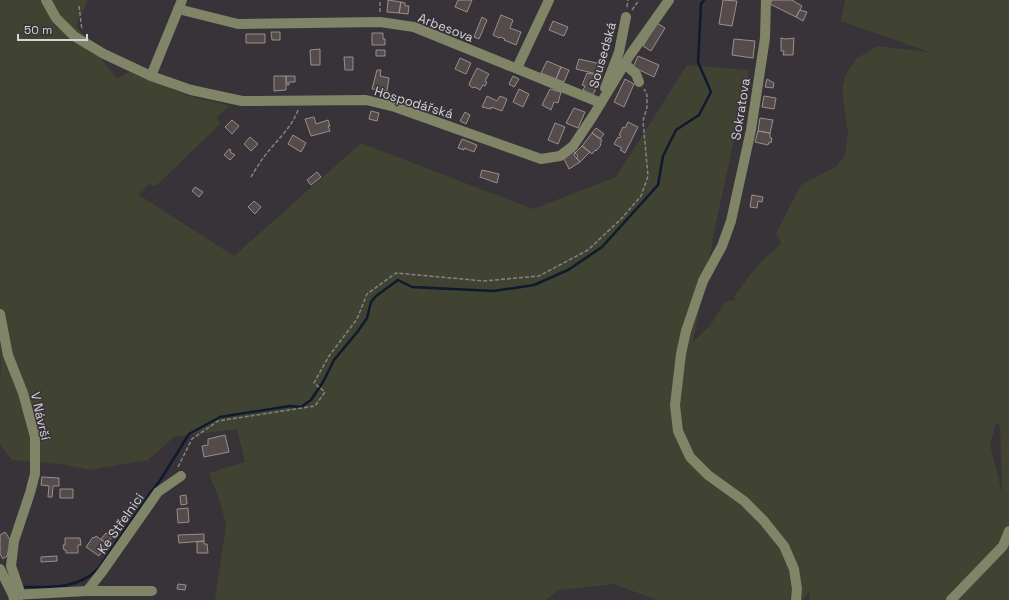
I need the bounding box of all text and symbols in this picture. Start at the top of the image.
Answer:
street label: Arbesova [416,9,476,46]
scale bar [18,16,87,42]
street label: Sousedská [585,20,620,90]
text: 50 m [24,22,52,38]
street label: Sokratova [727,76,754,141]
street label: Hospodářská [372,82,456,123]
street label: V Návrší [27,390,54,443]
street label: Ke Střelnici [93,490,148,557]

